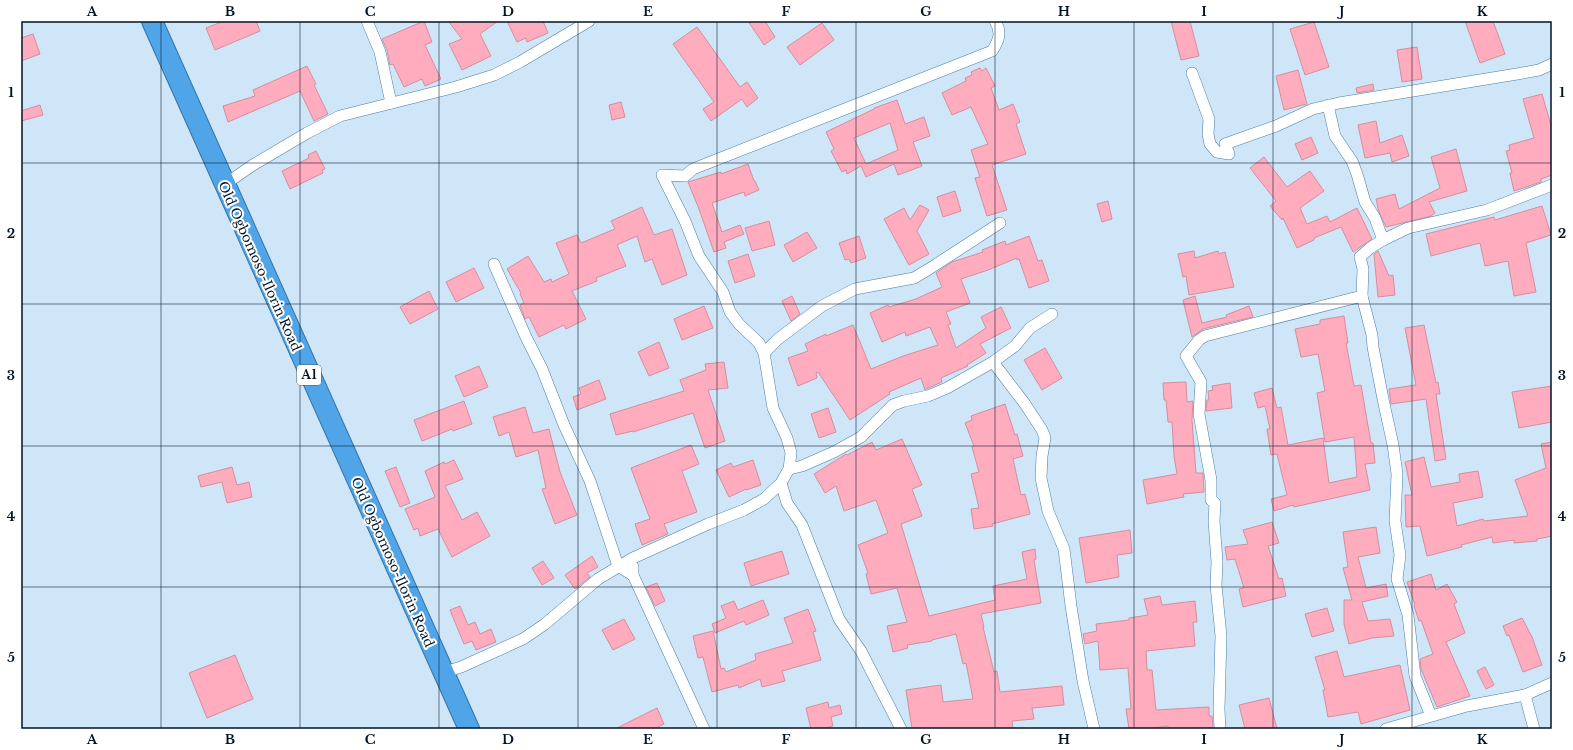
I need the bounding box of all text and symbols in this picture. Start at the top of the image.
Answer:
text: A [86,3,98,20]
text: B [225,3,235,20]
text: C [365,3,376,20]
text: D [502,3,514,20]
text: E [643,3,653,20]
text: F [782,3,791,20]
text: G [920,3,932,20]
text: H [1058,3,1070,20]
text: I [1201,3,1207,20]
text: J [1336,3,1345,20]
text: K [1477,3,1488,20]
text: 1 [8,84,14,101]
text: 1 [1559,84,1565,101]
street label: Old Ogbomoso-Ilorin Road [214,178,305,354]
text: 2 [7,225,15,242]
text: 2 [1558,225,1566,242]
road number: A1 [297,365,321,385]
text: 3 [7,367,15,384]
text: 3 [1558,367,1566,384]
street label: Old Ogbomoso-Ilorin Road [347,474,438,650]
text: 4 [7,508,16,525]
text: 4 [1558,508,1567,525]
text: 5 [7,649,15,666]
text: 5 [1558,649,1566,666]
text: A [86,731,98,748]
text: B [225,731,235,748]
text: C [365,731,376,748]
text: D [502,731,514,748]
text: E [643,731,653,748]
text: F [782,731,791,748]
text: G [920,731,932,748]
text: H [1058,731,1070,748]
text: I [1201,731,1207,748]
text: J [1336,731,1345,748]
text: K [1477,731,1488,748]

